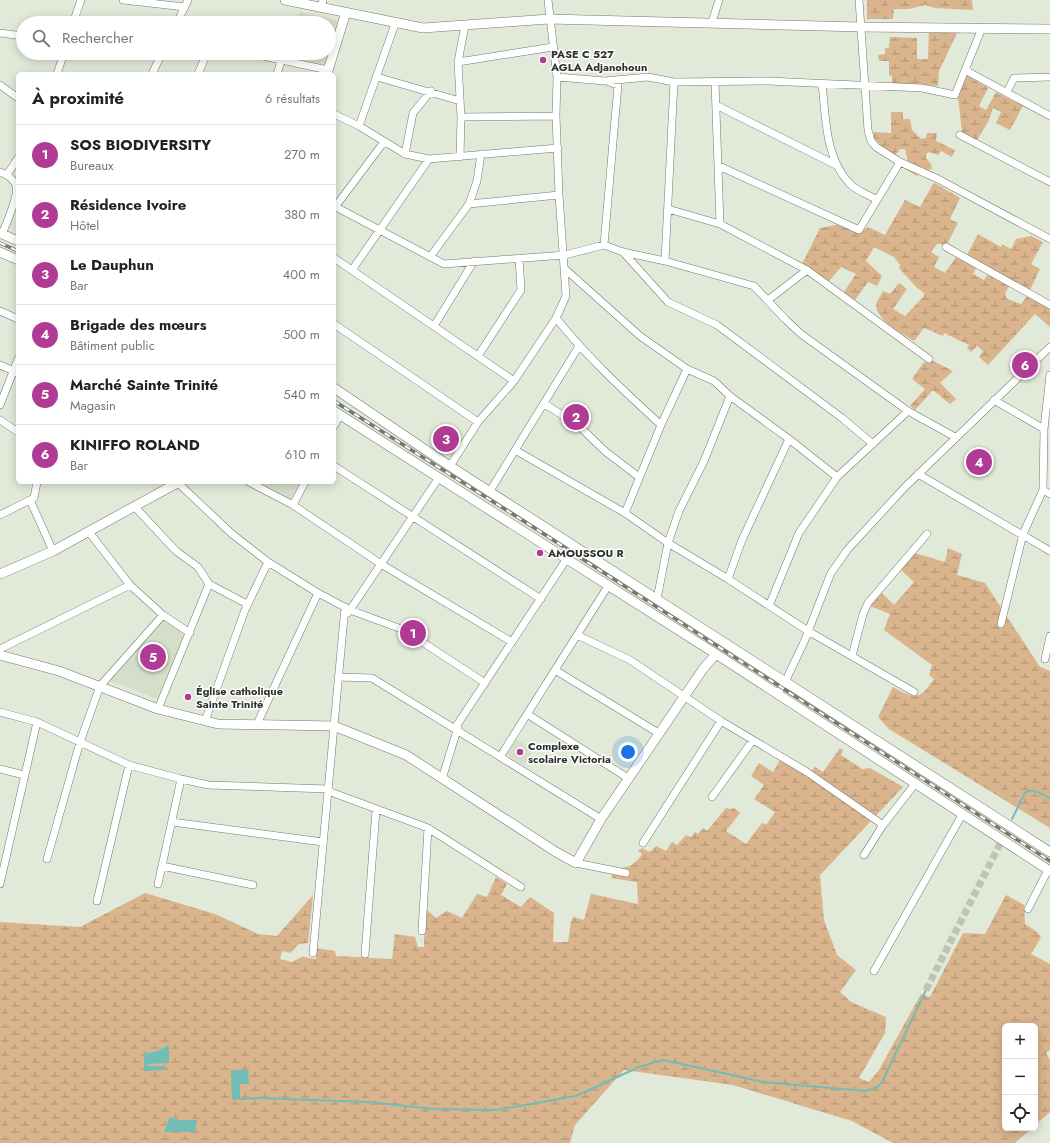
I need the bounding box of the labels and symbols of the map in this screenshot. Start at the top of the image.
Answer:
place label: PASE C 527 AGLA Adjanohoun [550,46,647,75]
marker: PASE C 527 AGLA Adjanohoun [538,55,548,65]
pin: 6 [1012,350,1038,380]
pin: 2 [563,402,589,432]
pin: 3 [433,424,459,454]
pin: 4 [966,447,992,477]
place label: AMOUSSOU R [547,545,624,561]
marker: AMOUSSOU R [535,548,545,558]
pin: 1 [400,618,426,648]
pin: 5 [140,642,166,672]
place label: Église catholique Sainte Trinité [196,683,283,712]
marker: Église catholique Sainte Trinité [183,692,193,702]
place label: Complexe scolaire Victoria [528,738,611,767]
your location [618,742,638,762]
marker: Complexe scolaire Victoria [515,747,525,757]

